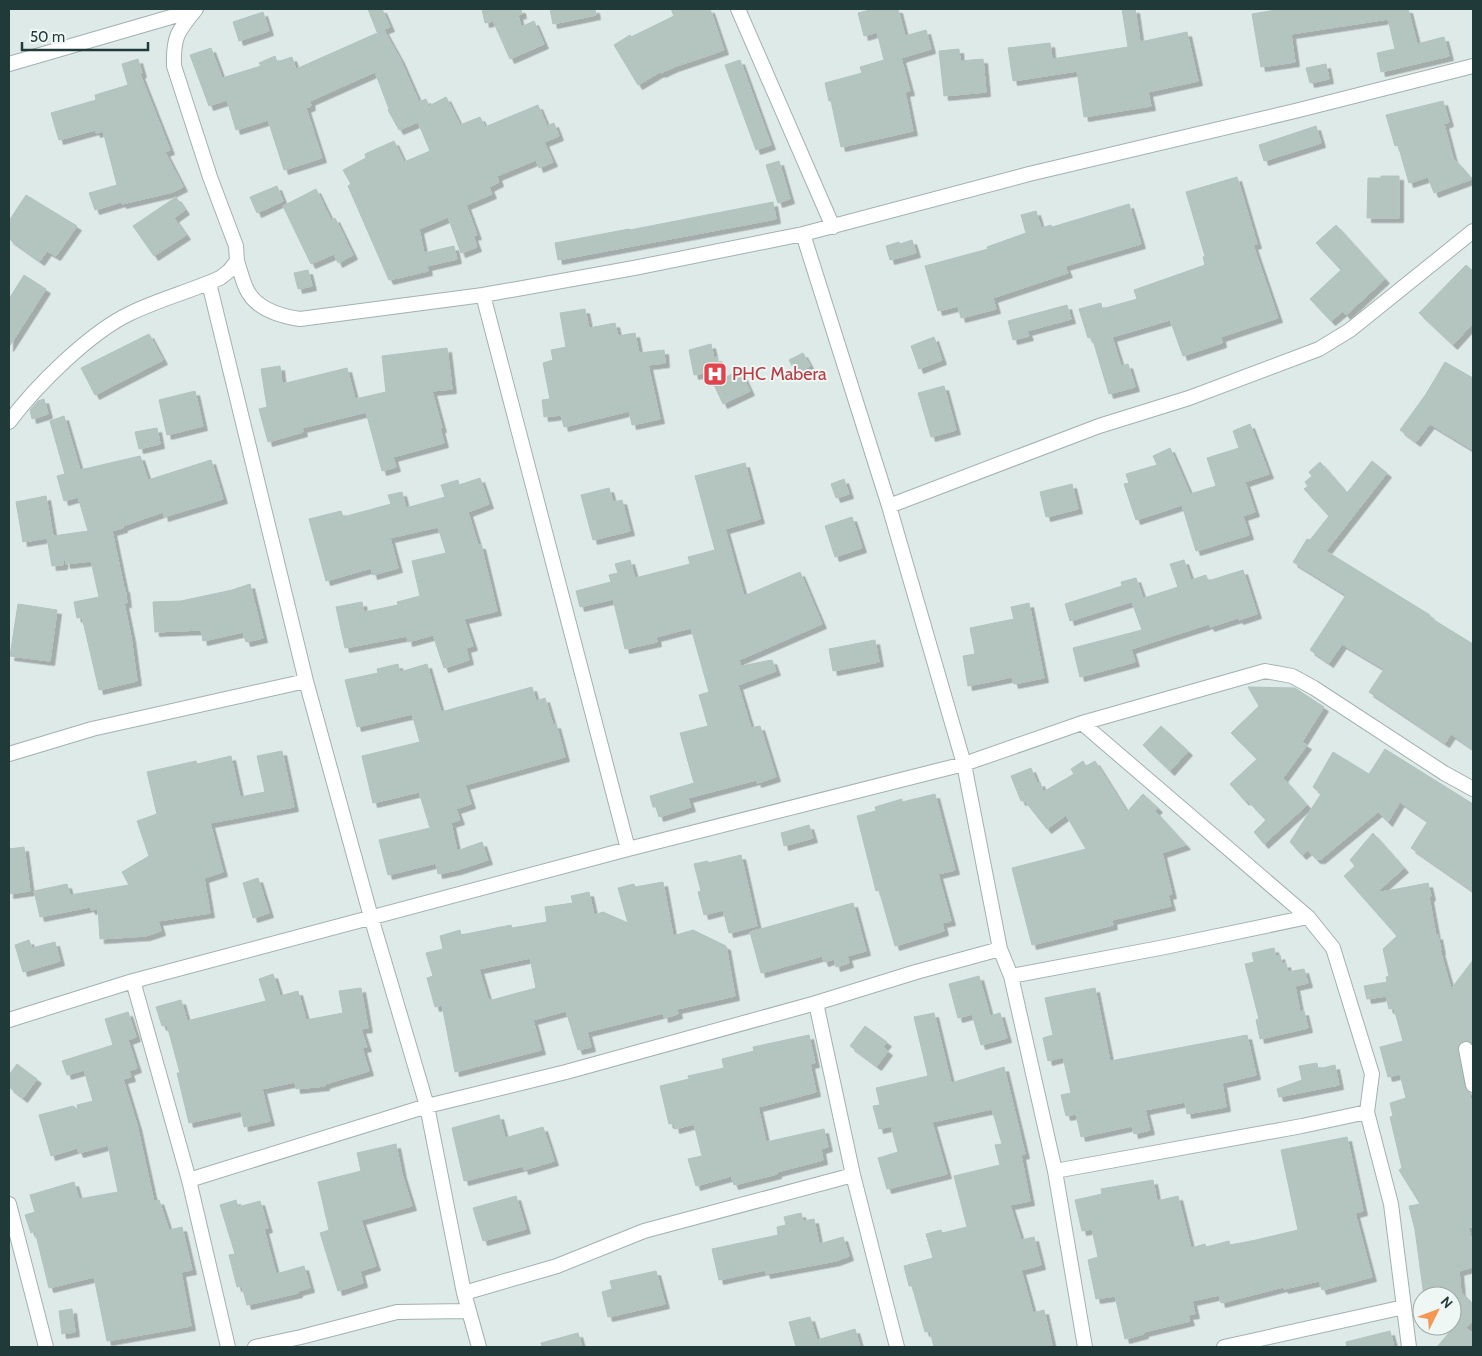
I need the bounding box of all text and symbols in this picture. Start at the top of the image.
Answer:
scale bar [22,20,149,52]
text: 50 m [30,28,65,46]
hospital icon: PHC Mabera [702,361,728,387]
place label: PHC Mabera [732,363,827,385]
north arrow [1412,1286,1462,1336]
text: N [1437,1293,1457,1312]

